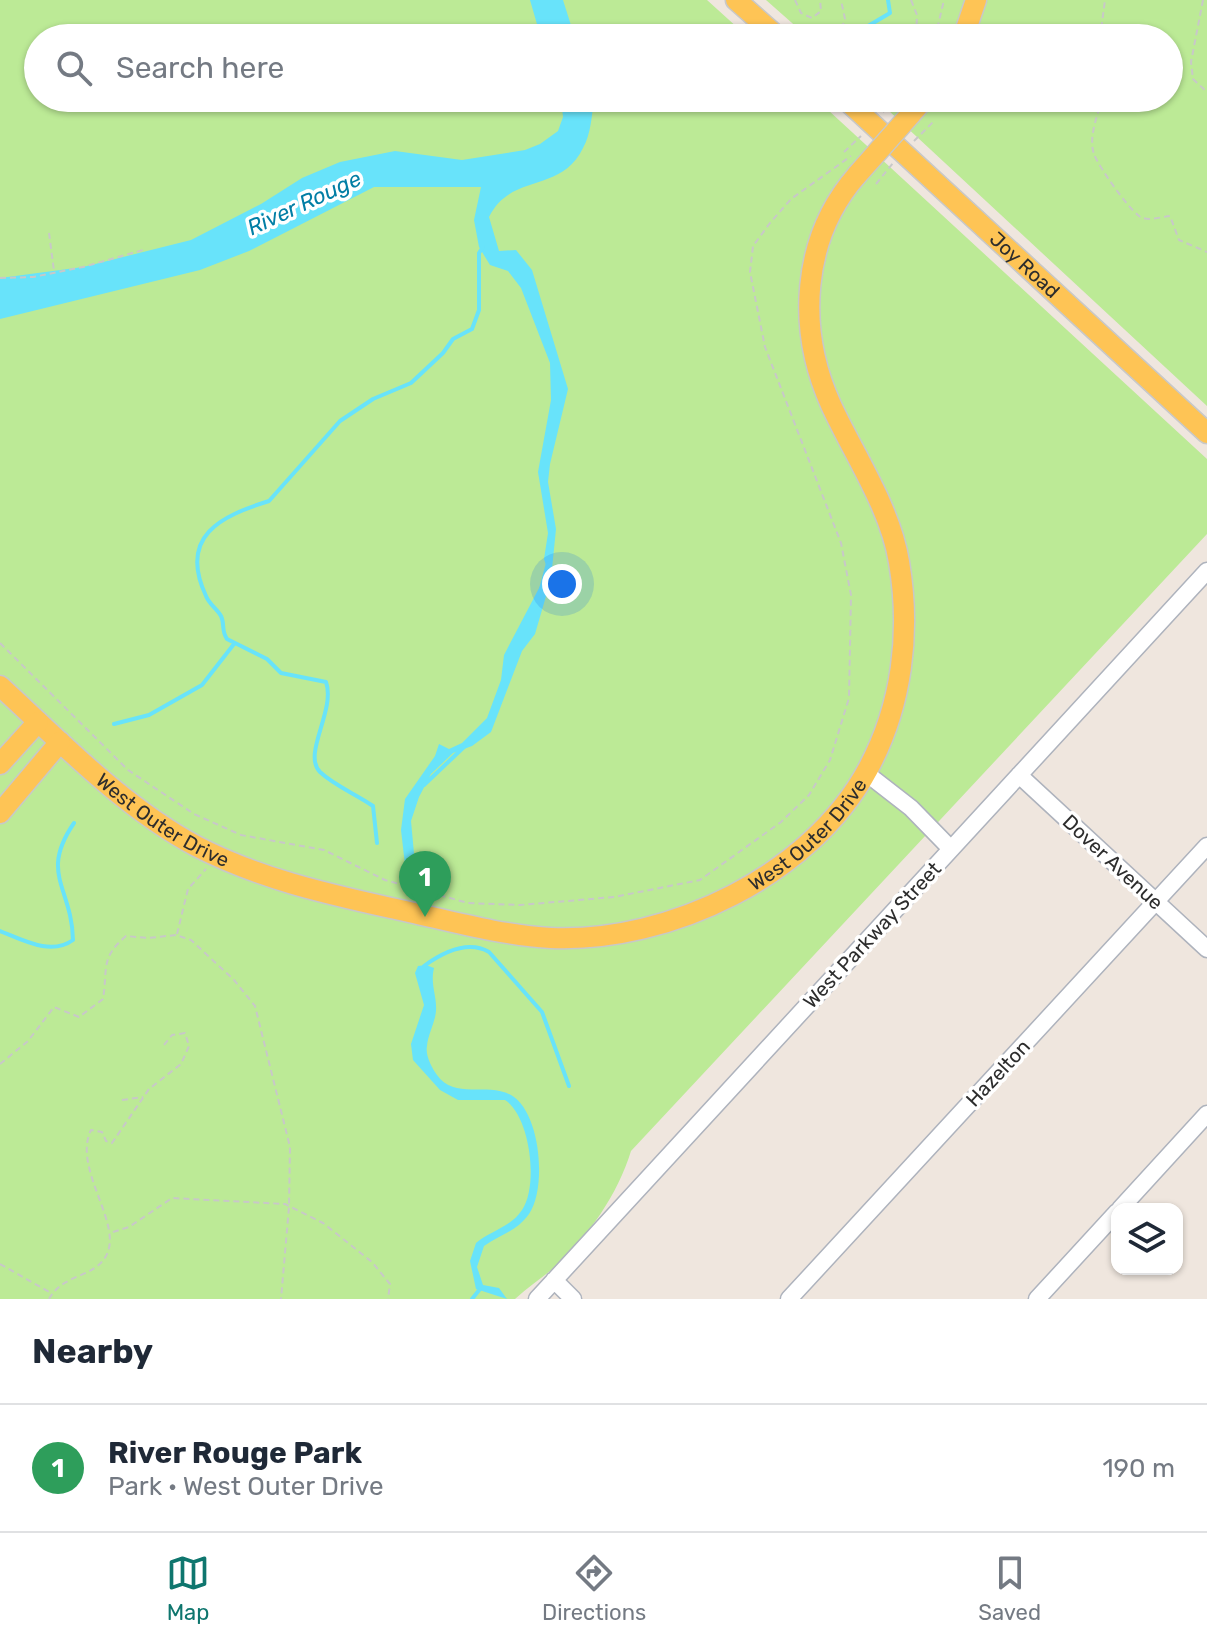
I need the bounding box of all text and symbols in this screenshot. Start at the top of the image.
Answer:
search box [24,24,1183,112]
icon: search [52,46,96,90]
text: Search here [116,50,284,86]
water label: River Rouge [243,165,365,241]
street label: Joy Road [985,227,1065,303]
your location [542,564,582,604]
street label: West Outer Drive [91,768,233,872]
street label: West Outer Drive [744,774,872,896]
street label: Dover Avenue [1058,809,1168,915]
pin: 1 [399,851,451,917]
street label: West Parkway Street [798,857,946,1013]
street label: Hazelton [961,1035,1035,1111]
map controls [1111,1203,1183,1275]
button: layers [1111,1203,1183,1275]
text: Nearby [32,1331,153,1372]
text: River Rouge Park [108,1435,362,1471]
text: 1 [52,1453,64,1484]
text: 190 m [1102,1453,1175,1484]
text: Park · West Outer Drive [108,1471,384,1502]
tab: Map [166,1551,210,1626]
tab: Directions [542,1551,646,1626]
tab: Saved [978,1551,1041,1626]

